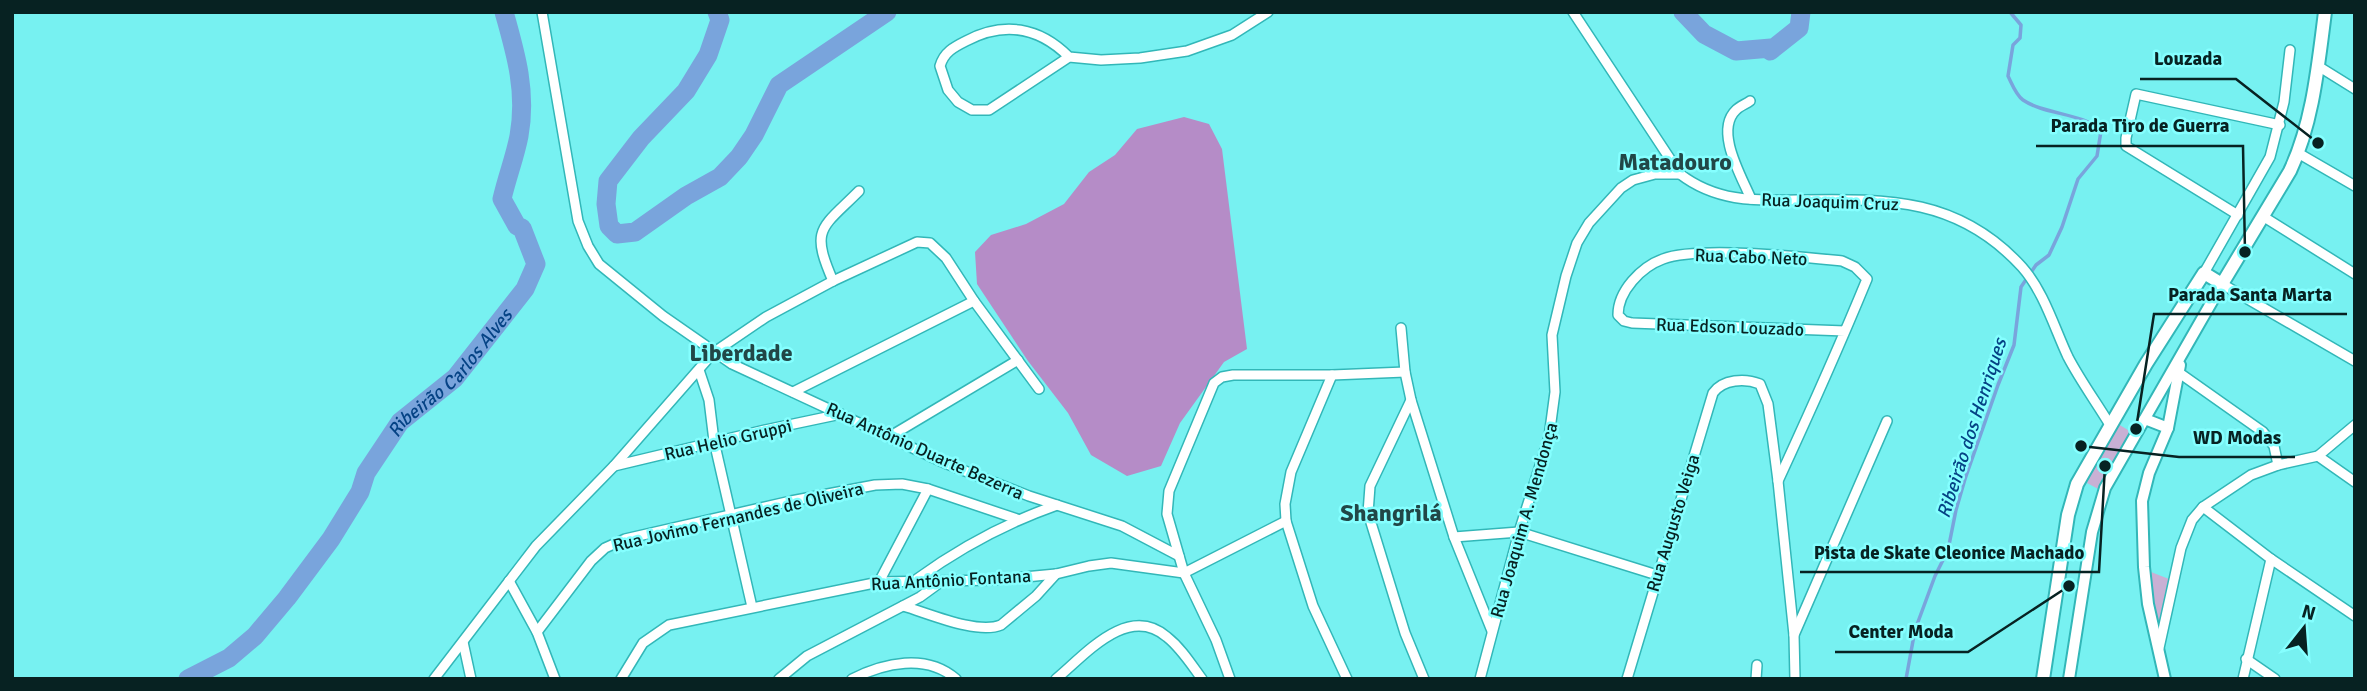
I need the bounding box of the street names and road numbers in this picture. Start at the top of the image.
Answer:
street label: Rua Joaquim Cruz [1761,189,1899,215]
street label: Rua Cabo Neto [1694,244,1808,270]
street label: Rua Edson Louzado [1656,313,1804,341]
street label: Rua Antônio Duarte Bezerra [823,398,1027,504]
street label: Rua Helio Gruppi [662,415,794,465]
street label: Rua Joaquim A. Mendonça [1486,420,1562,620]
street label: Rua Augusto Veiga [1642,452,1704,594]
street label: Rua Jovimo Fernandes de Oliveira [611,477,865,557]
street label: Rua Antônio Fontana [870,565,1032,595]

